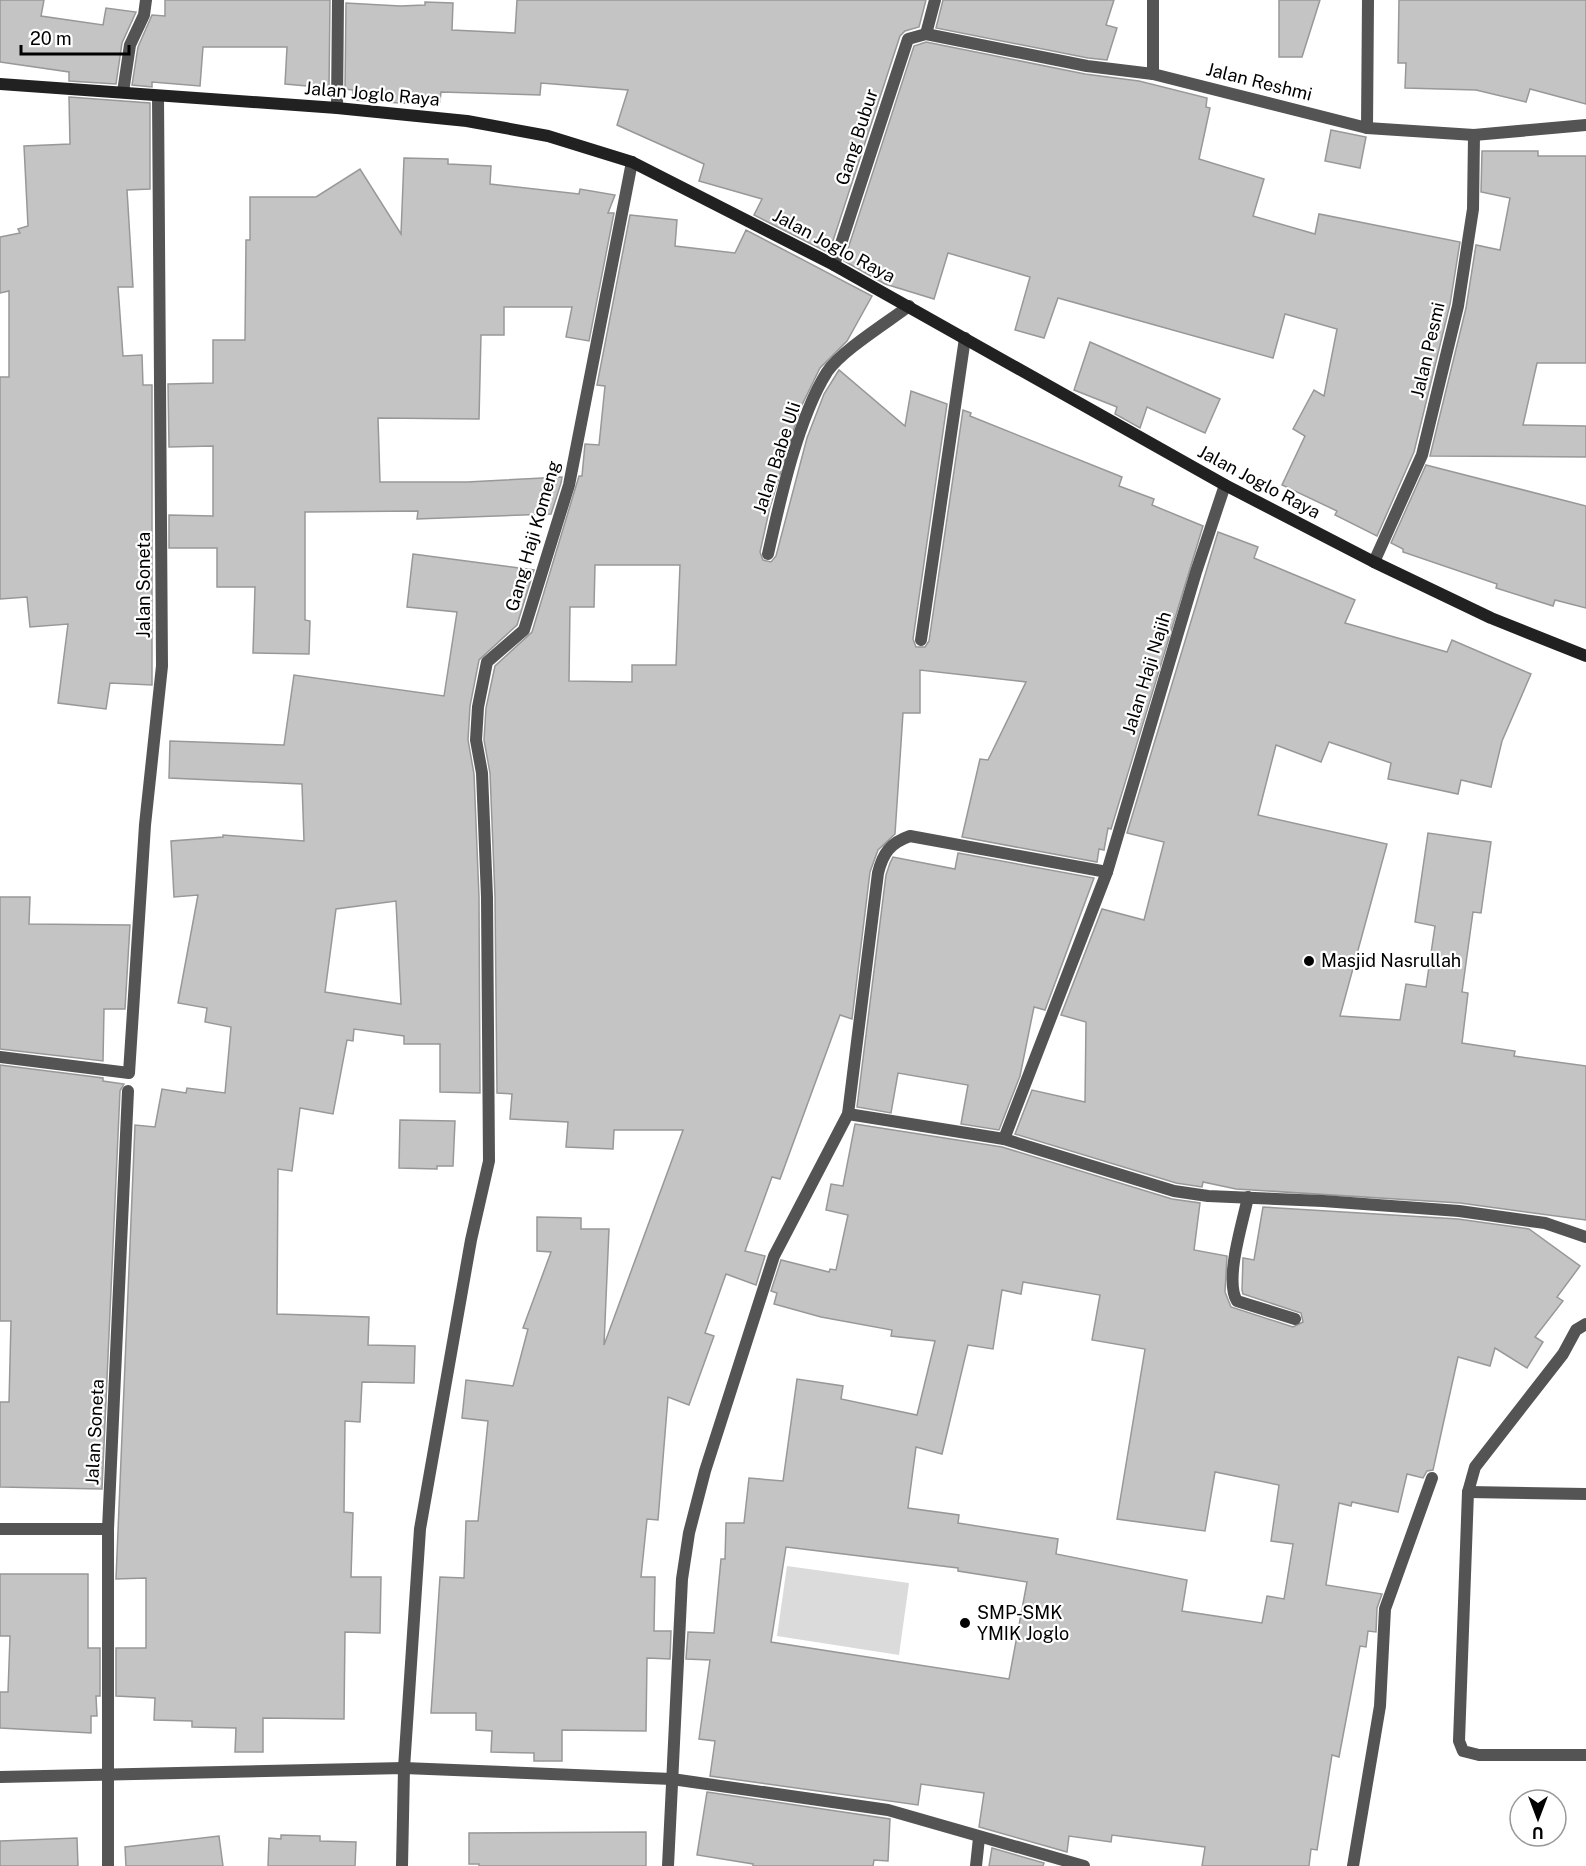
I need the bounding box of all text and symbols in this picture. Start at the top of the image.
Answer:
scale bar [21,18,129,56]
text: 20 m [30,28,72,49]
street label: Jalan Reshmi [1204,58,1314,105]
street label: Jalan Joglo Raya [303,77,441,110]
street label: Gang Bubur [831,86,882,188]
street label: Jalan Joglo Raya [769,204,899,287]
street label: Jalan Pesmi [1406,300,1449,400]
street label: Jalan Babe Uli [749,399,805,517]
street label: Jalan Joglo Raya [1194,440,1324,523]
street label: Gang Haji Komeng [501,458,564,614]
street label: Jalan Soneta [133,532,154,638]
street label: Jalan Haji Najih [1118,609,1175,737]
place label: Masjid Nasrullah [1321,950,1461,971]
marker: Masjid Nasrullah [1302,954,1316,968]
street label: Jalan Soneta [81,1378,108,1486]
place label: SMP-SMK YMIK Joglo [977,1602,1069,1644]
marker: SMP-SMK YMIK Joglo [958,1616,972,1630]
north arrow [1508,1788,1568,1848]
text: U [1532,1823,1544,1842]

